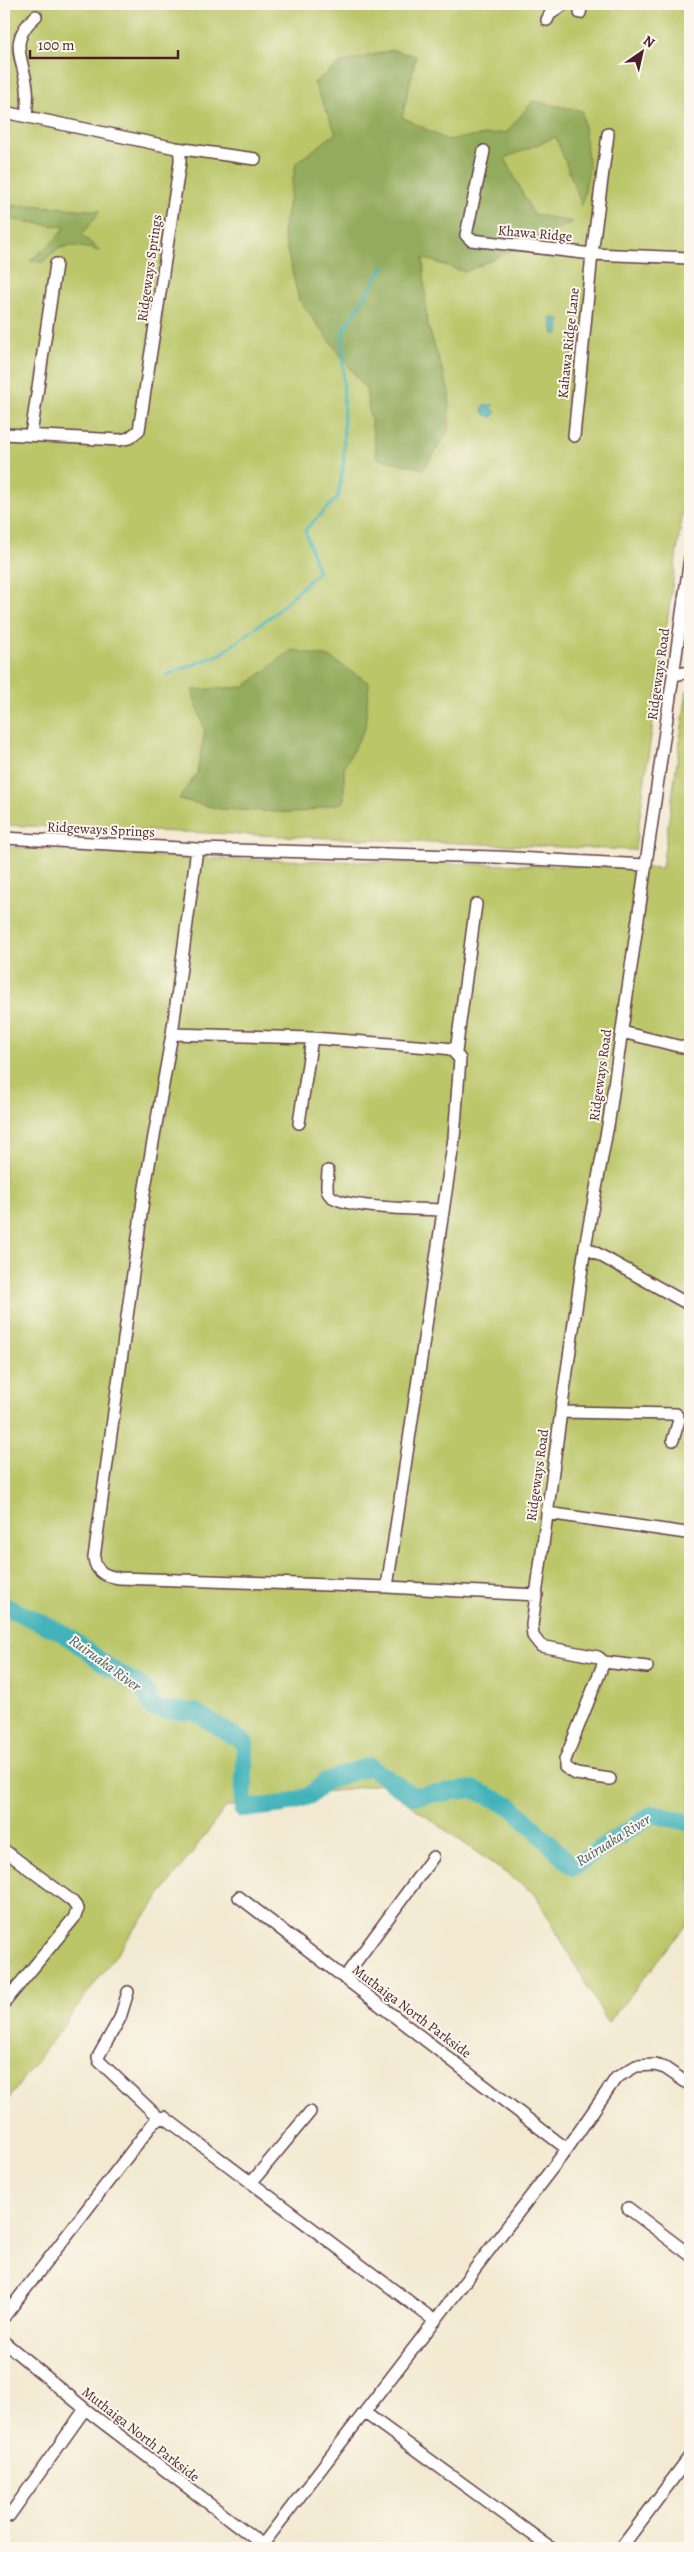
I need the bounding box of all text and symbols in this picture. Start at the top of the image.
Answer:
scale bar [30,28,178,60]
north arrow [616,28,666,78]
text: N [639,31,659,52]
text: 100 m [38,35,75,55]
street label: Ridgeways Springs [133,213,166,323]
street label: Khawa Ridge [497,221,573,246]
street label: Kahawa Ridge Lane [553,287,584,399]
street label: Ridgeways Road [643,626,674,721]
street label: Ridgeways Springs [46,817,155,842]
street label: Ridgeways Road [585,1027,616,1122]
street label: Ridgeways Road [522,1427,553,1522]
water label: Ruiruaka River [65,1630,146,1696]
water label: Ruiruaka River [572,1809,655,1871]
street label: Muthaiga North Parkside [348,1960,475,2062]
street label: Muthaiga North Parkside [78,2382,203,2486]

